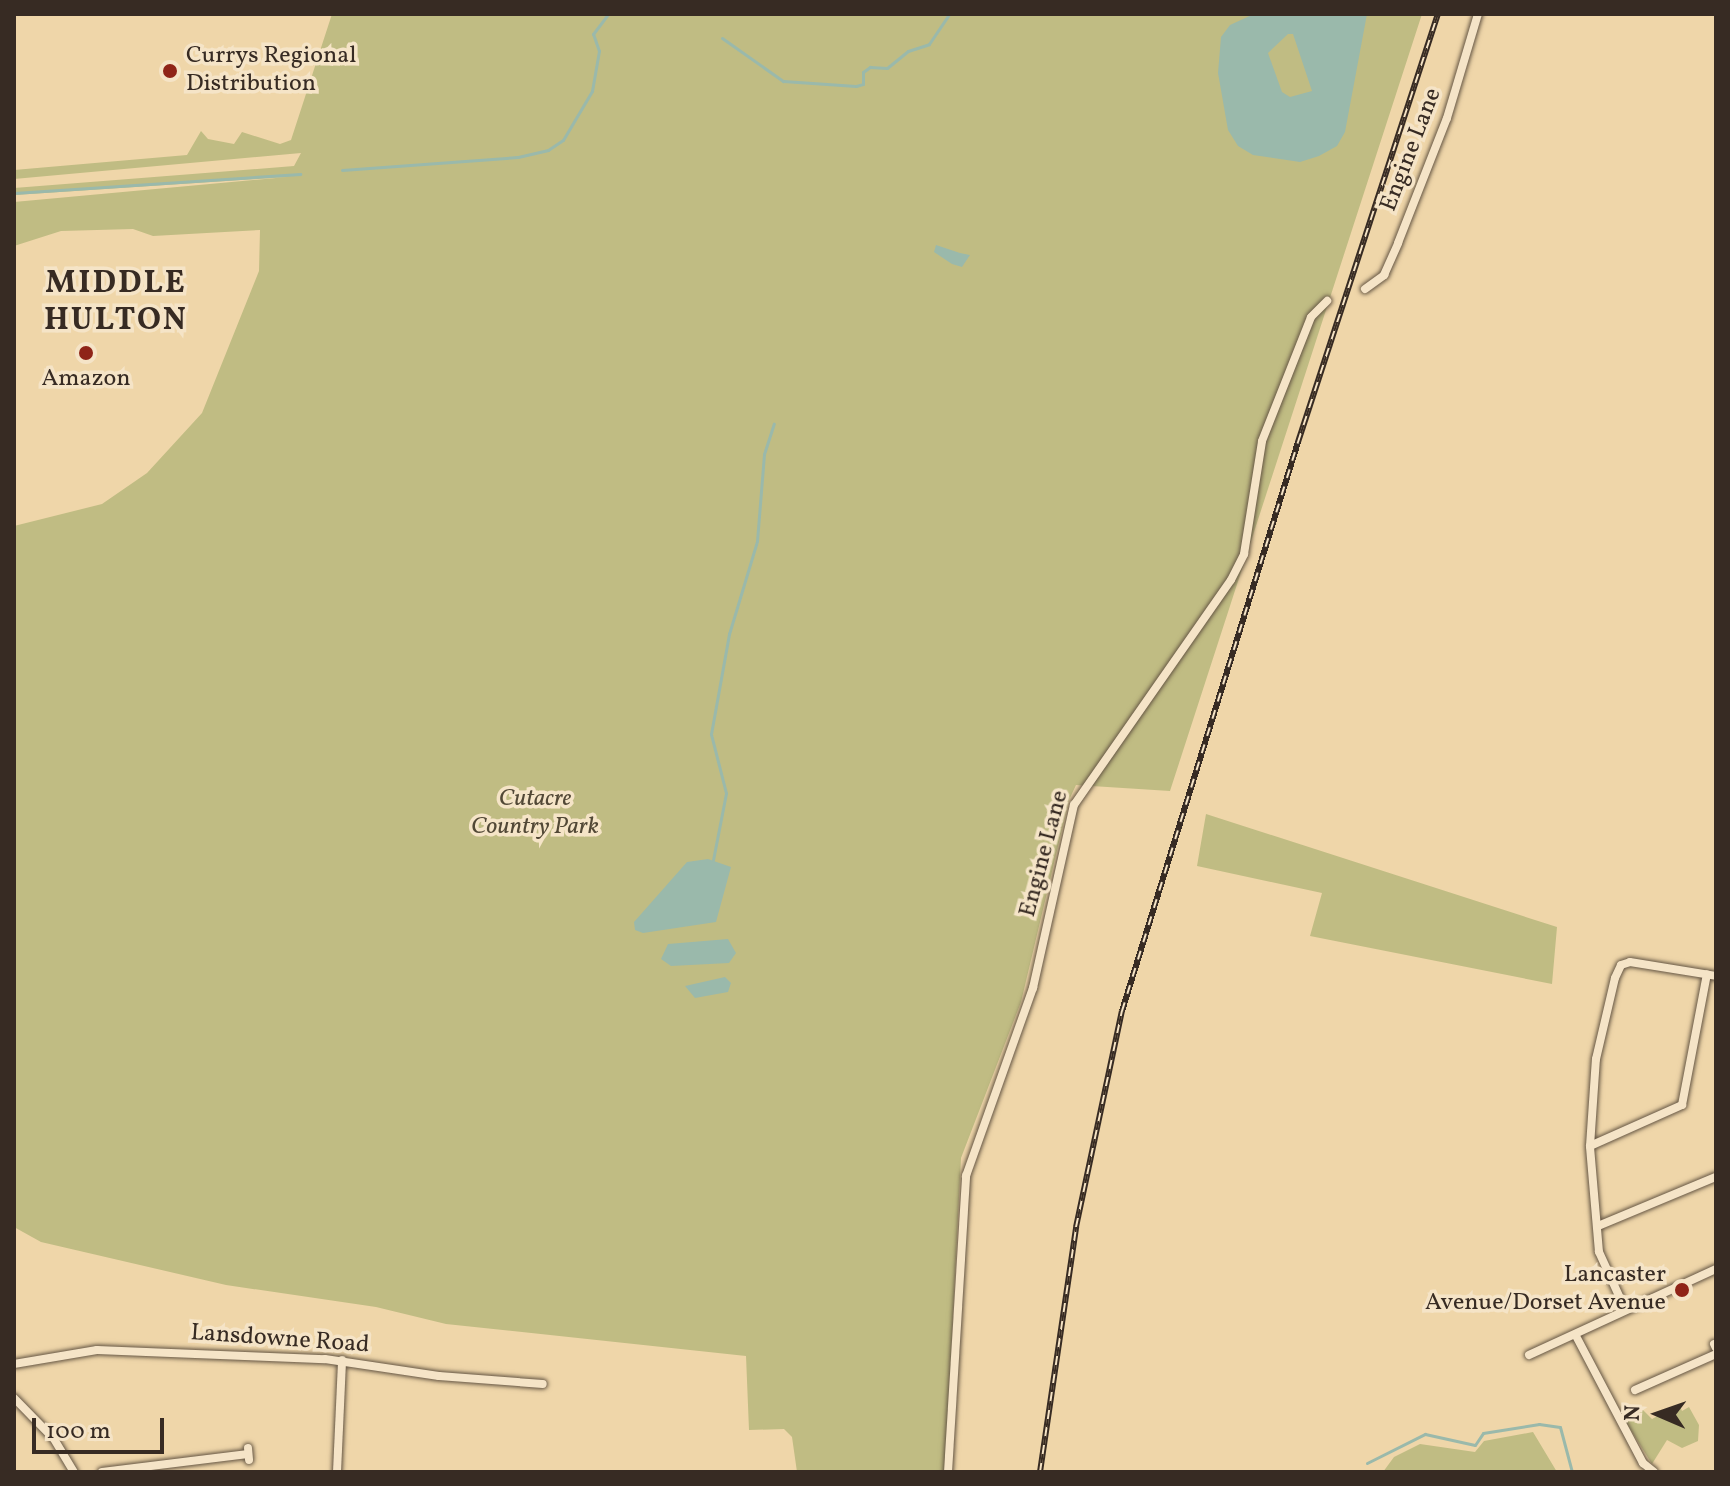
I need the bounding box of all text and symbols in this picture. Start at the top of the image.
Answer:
place label: Currys Regional Distribution [186,43,356,99]
marker: Currys Regional Distribution [161,62,179,80]
street label: Engine Lane [1375,84,1449,216]
district label: MIDDLE HULTON [44,266,188,341]
marker: Amazon [77,344,95,362]
place label: Amazon [41,366,131,394]
park label: Cutacre Country Park [471,786,599,842]
street label: Engine Lane [1014,788,1076,920]
place label: Lancaster Avenue/Dorset Avenue [1425,1262,1666,1318]
marker: Lancaster Avenue/Dorset Avenue [1673,1281,1691,1299]
street label: Lansdowne Road [190,1319,370,1361]
north arrow [1618,1374,1698,1454]
scale bar [36,1402,168,1452]
text: N [1618,1405,1649,1422]
text: 100 m [46,1415,111,1449]

